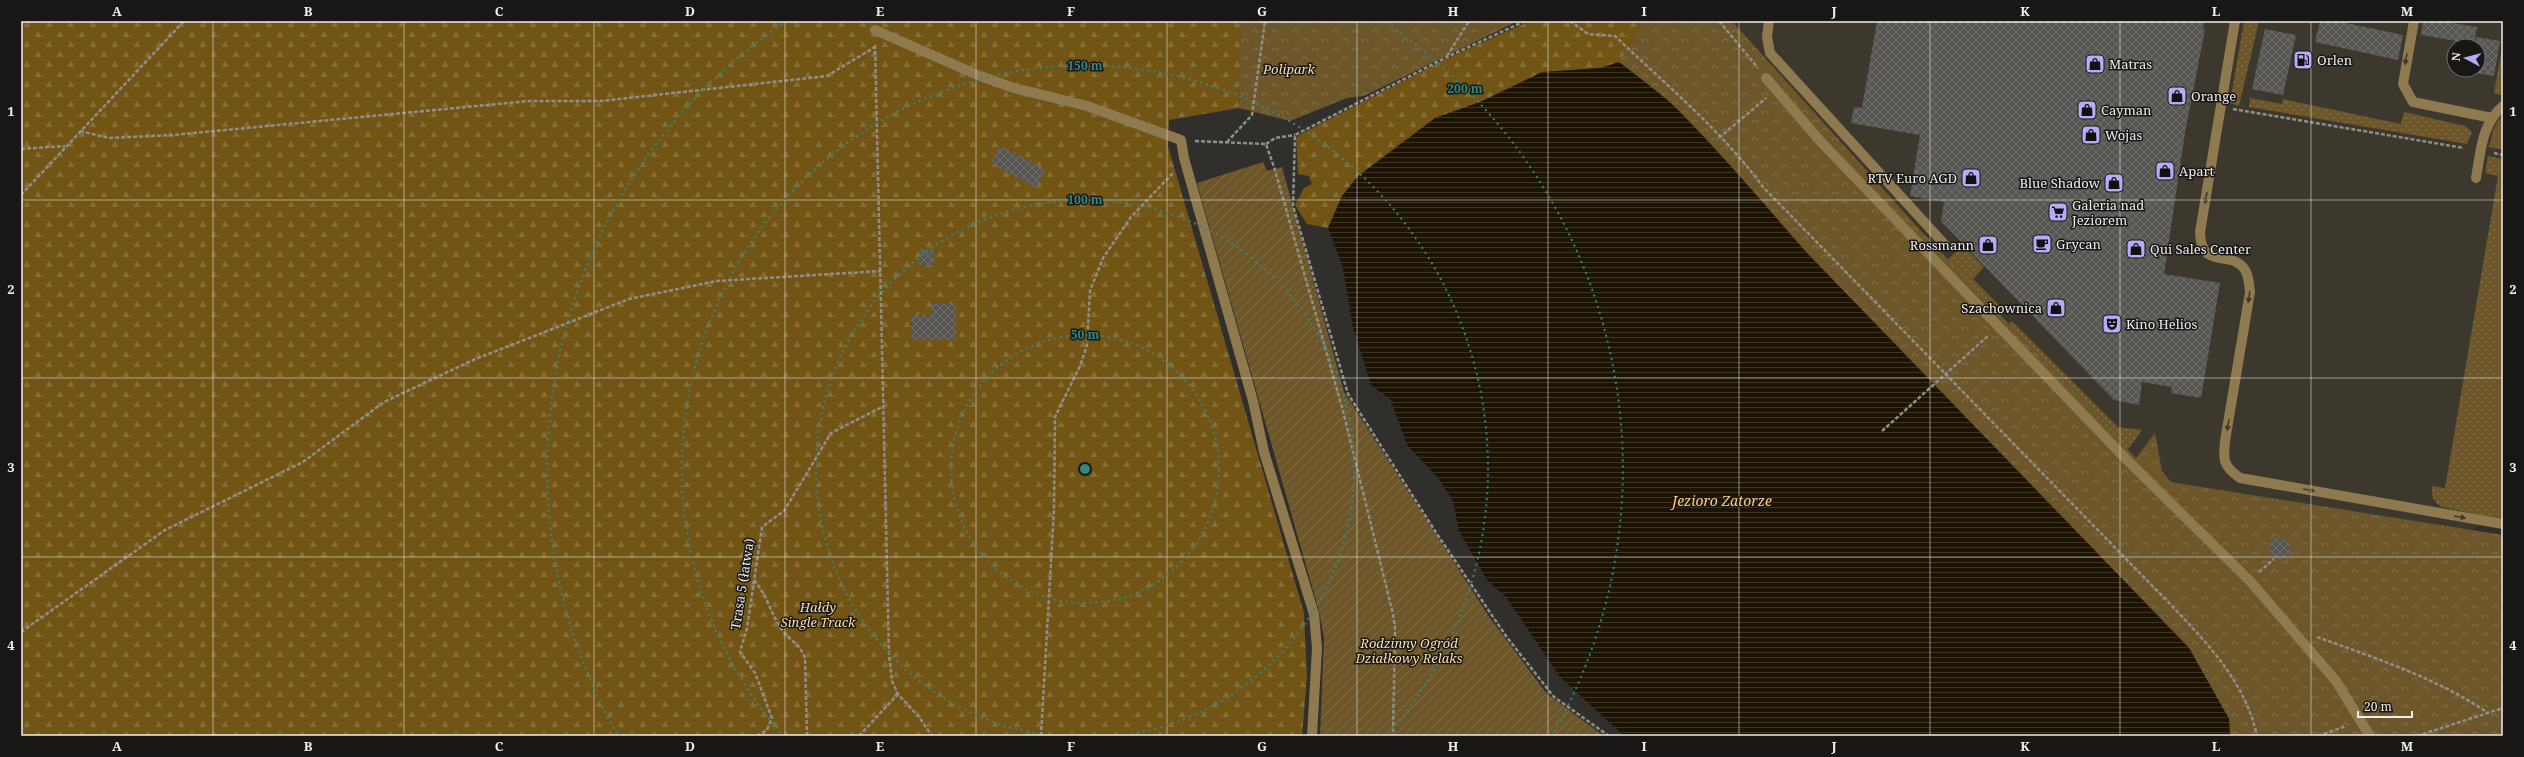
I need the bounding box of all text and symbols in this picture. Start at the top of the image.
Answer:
text: A [112,2,122,20]
text: B [304,2,313,20]
text: C [495,2,504,20]
text: D [685,2,695,20]
text: E [876,2,885,20]
text: F [1067,2,1075,20]
text: G [1257,2,1267,20]
text: H [1448,2,1459,20]
text: I [1641,2,1647,20]
text: J [1830,2,1837,20]
text: K [2020,2,2030,20]
text: L [2212,2,2221,20]
text: M [2401,2,2414,20]
north arrow [2446,38,2486,78]
fuel station icon: Orlen [2292,49,2314,71]
place label: Orlen [2317,51,2353,69]
text: N [2448,51,2464,62]
shop icon: Matras [2084,53,2106,75]
one-way arrow [2403,53,2409,65]
place label: Matras [2109,55,2152,73]
text: 150 m [1067,57,1103,74]
park label: Polipark [1262,60,1316,78]
text: 200 m [1447,80,1483,97]
shop icon: Orange [2166,85,2188,107]
place label: Orange [2191,87,2236,105]
shop icon: Cayman [2076,99,2098,121]
place label: Cayman [2101,101,2152,119]
text: 1 [7,102,15,120]
text: 1 [2509,102,2517,120]
shop icon: Wojas [2080,124,2102,146]
place label: Wojas [2105,126,2143,144]
shop icon: Apart [2154,160,2176,182]
place label: Apart [2179,162,2215,180]
shop icon: RTV Euro AGD [1960,167,1982,189]
place label: RTV Euro AGD [1868,169,1957,187]
shop icon: Blue Shadow [2103,172,2125,194]
place label: Blue Shadow [2020,174,2101,192]
text: 100 m [1067,191,1103,208]
one-way arrow [2203,192,2209,204]
place label: Galeria nad Jeziorem [2071,196,2144,229]
supermarket icon: Galeria nad Jeziorem [2047,201,2069,223]
cafe icon: Grycan [2031,233,2053,255]
shop icon: Rossmann [1977,234,1999,256]
place label: Grycan [2056,235,2101,253]
place label: Rossmann [1910,236,1975,254]
shop icon: Qui Sales Center [2125,238,2147,260]
place label: Qui Sales Center [2150,240,2251,258]
text: 2 [7,280,15,298]
text: 2 [2509,280,2517,298]
one-way arrow [2246,291,2252,303]
shop icon: Szachownica [2045,297,2067,319]
place label: Szachownica [1961,299,2042,317]
theatre icon: Kino Helios [2101,313,2123,335]
place label: Kino Helios [2126,315,2197,333]
text: 50 m [1071,326,1099,343]
one-way arrow [2225,419,2231,432]
text: 3 [7,458,15,476]
text: 3 [2509,458,2517,476]
centre of rings [1078,462,1092,476]
one-way arrow [2303,487,2315,493]
water label: Jezioro Zatorze [1669,491,1772,510]
one-way arrow [2454,514,2466,520]
street label: Trasa 5 (łatwa) [726,537,758,631]
park label: Hałdy Single Track [781,598,856,631]
park label: Rodzinny Ogród Działkowy Relaks [1354,634,1463,667]
text: 4 [7,636,15,654]
text: 4 [2509,636,2517,654]
scale bar [2358,693,2412,719]
text: 20 m [2364,698,2392,715]
text: A [112,737,122,755]
text: B [304,737,313,755]
text: C [495,737,504,755]
text: D [685,737,695,755]
text: E [876,737,885,755]
text: F [1067,737,1075,755]
text: G [1257,737,1267,755]
text: H [1448,737,1459,755]
text: I [1641,737,1647,755]
text: J [1830,737,1837,755]
text: K [2020,737,2030,755]
text: L [2212,737,2221,755]
text: M [2401,737,2414,755]

